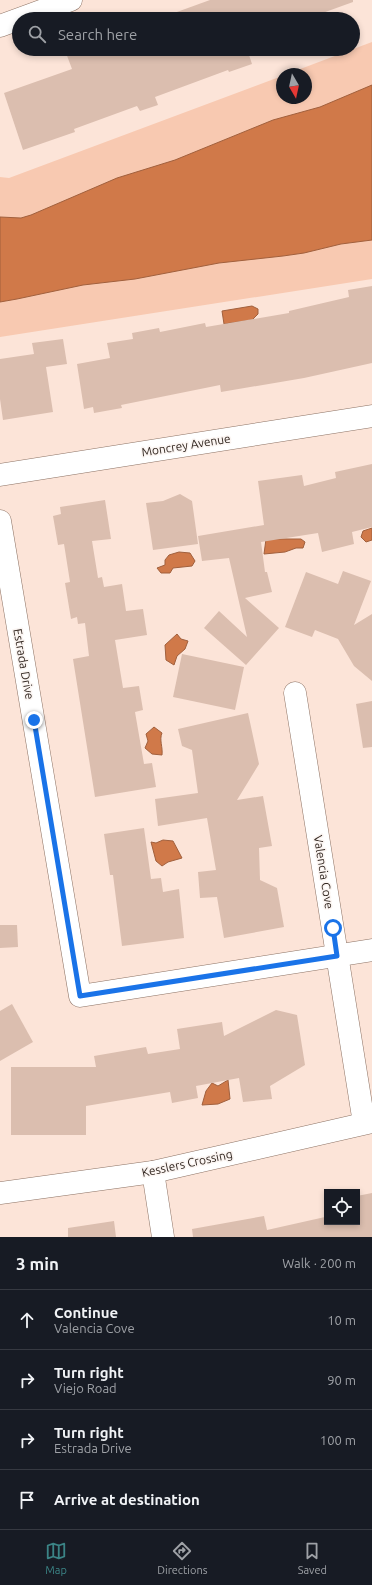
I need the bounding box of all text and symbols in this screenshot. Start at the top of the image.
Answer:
search box [12,12,360,56]
icon: search [26,23,48,45]
text: Search here [58,26,137,43]
north arrow [276,68,312,104]
street label: Moncrey Avenue [141,432,231,458]
street label: Estrada Drive [11,628,37,700]
route end [25,711,43,729]
street label: Valencia Cove [312,834,336,910]
route start [324,919,342,937]
street label: Kesslers Crossing [140,1147,234,1179]
map controls [324,1189,360,1225]
button: locate [324,1189,360,1225]
text: 3 min [16,1254,59,1273]
text: Walk · 200 m [282,1256,356,1270]
text: Continue [54,1304,118,1321]
icon: ahead [16,1309,38,1331]
text: 10 m [327,1313,356,1327]
text: Valencia Cove [54,1321,135,1335]
text: Turn right [54,1364,124,1381]
icon: right [16,1369,38,1391]
text: 90 m [327,1373,356,1387]
text: Viejo Road [54,1381,117,1395]
text: Turn right [54,1424,124,1441]
icon: right [16,1429,38,1451]
text: 100 m [320,1433,356,1447]
text: Estrada Drive [54,1441,132,1455]
icon: arrive [16,1489,38,1511]
text: Arrive at destination [54,1491,200,1508]
tab: Map [45,1540,67,1576]
tab: Directions [157,1540,207,1576]
tab: Saved [298,1540,327,1576]

